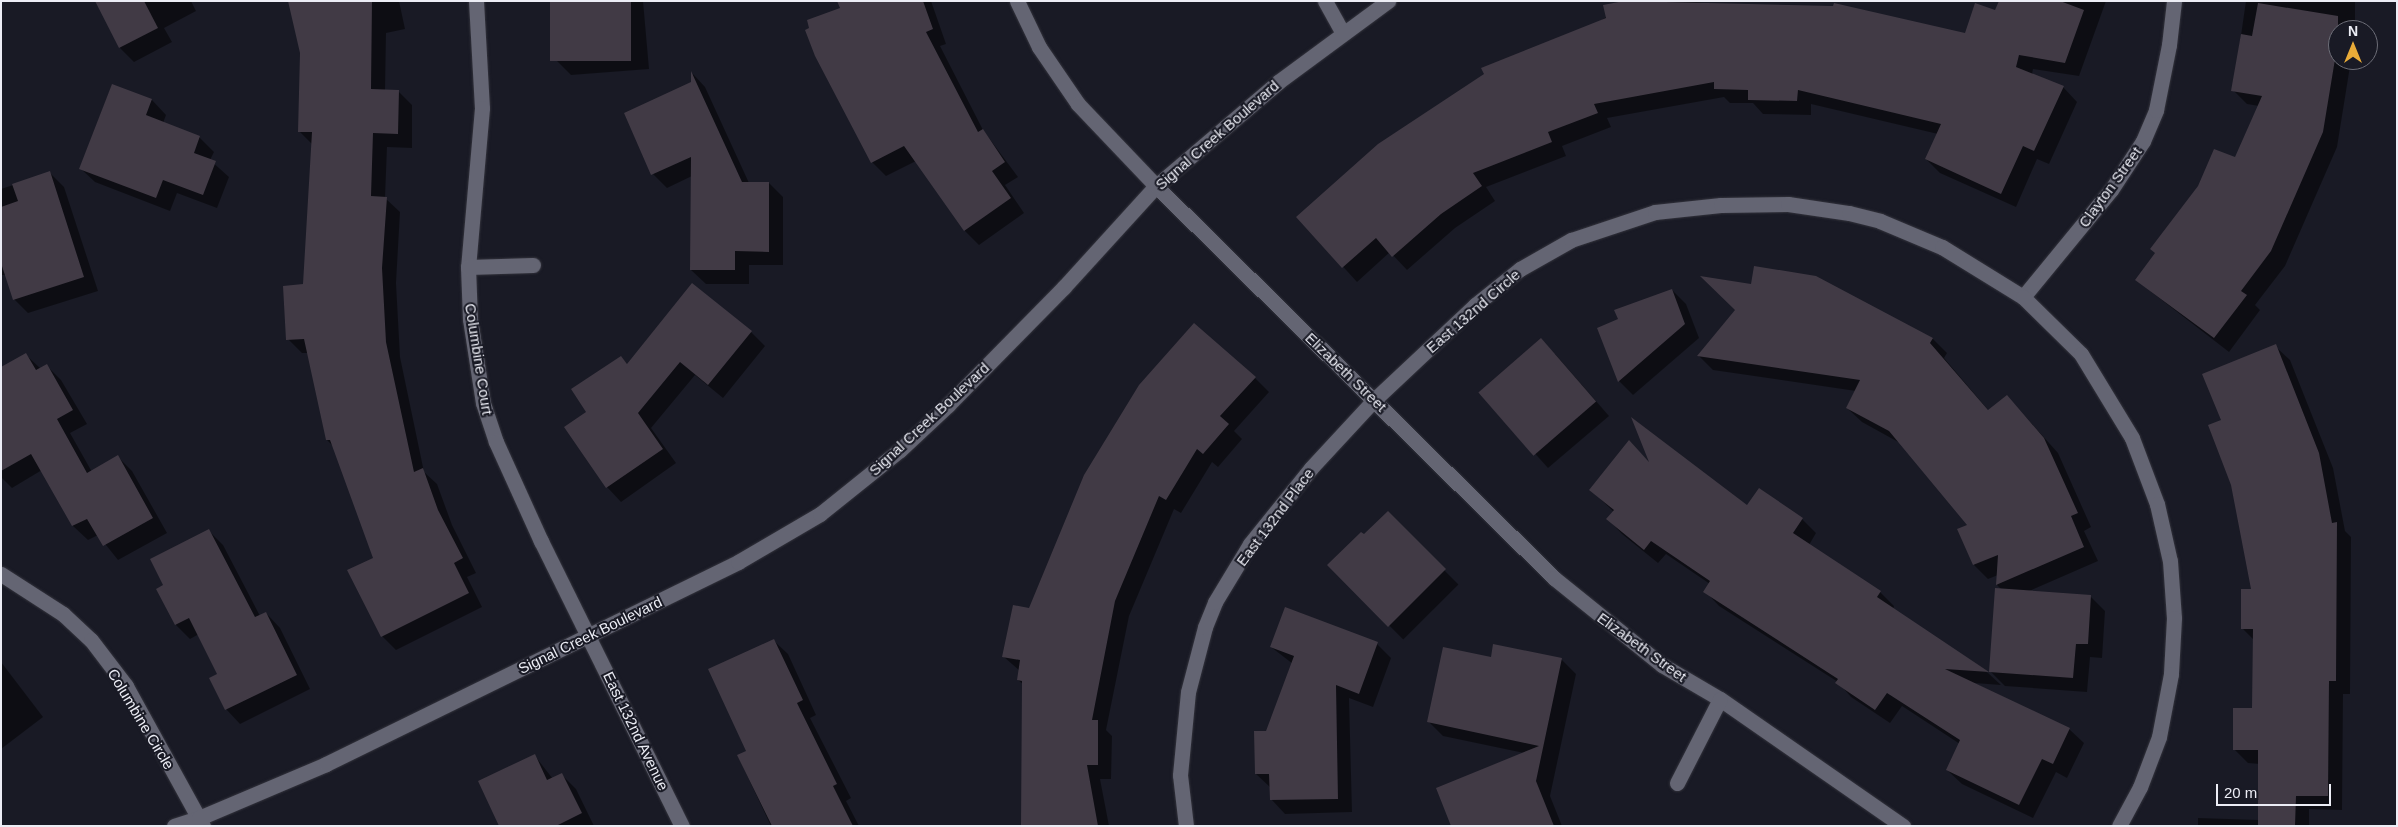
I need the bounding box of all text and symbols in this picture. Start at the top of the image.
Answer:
north arrow [2328,20,2378,70]
text: N [2348,23,2358,39]
street label: Signal Creek Boulevard [1152,77,1282,193]
street label: Clayton Street [2075,143,2145,231]
street label: East 132nd Circle [1422,265,1524,357]
street label: Columbine Court [461,302,497,416]
street label: Elizabeth Street [1302,329,1390,415]
street label: Signal Creek Boulevard [865,359,993,479]
street label: East 132nd Place [1232,465,1318,569]
street label: Signal Creek Boulevard [515,592,665,678]
street label: Elizabeth Street [1594,609,1690,685]
street label: Columbine Circle [104,665,178,773]
street label: East 132nd Avenue [599,668,673,794]
scale bar [2218,774,2333,806]
text: 20 m [2224,784,2257,801]

